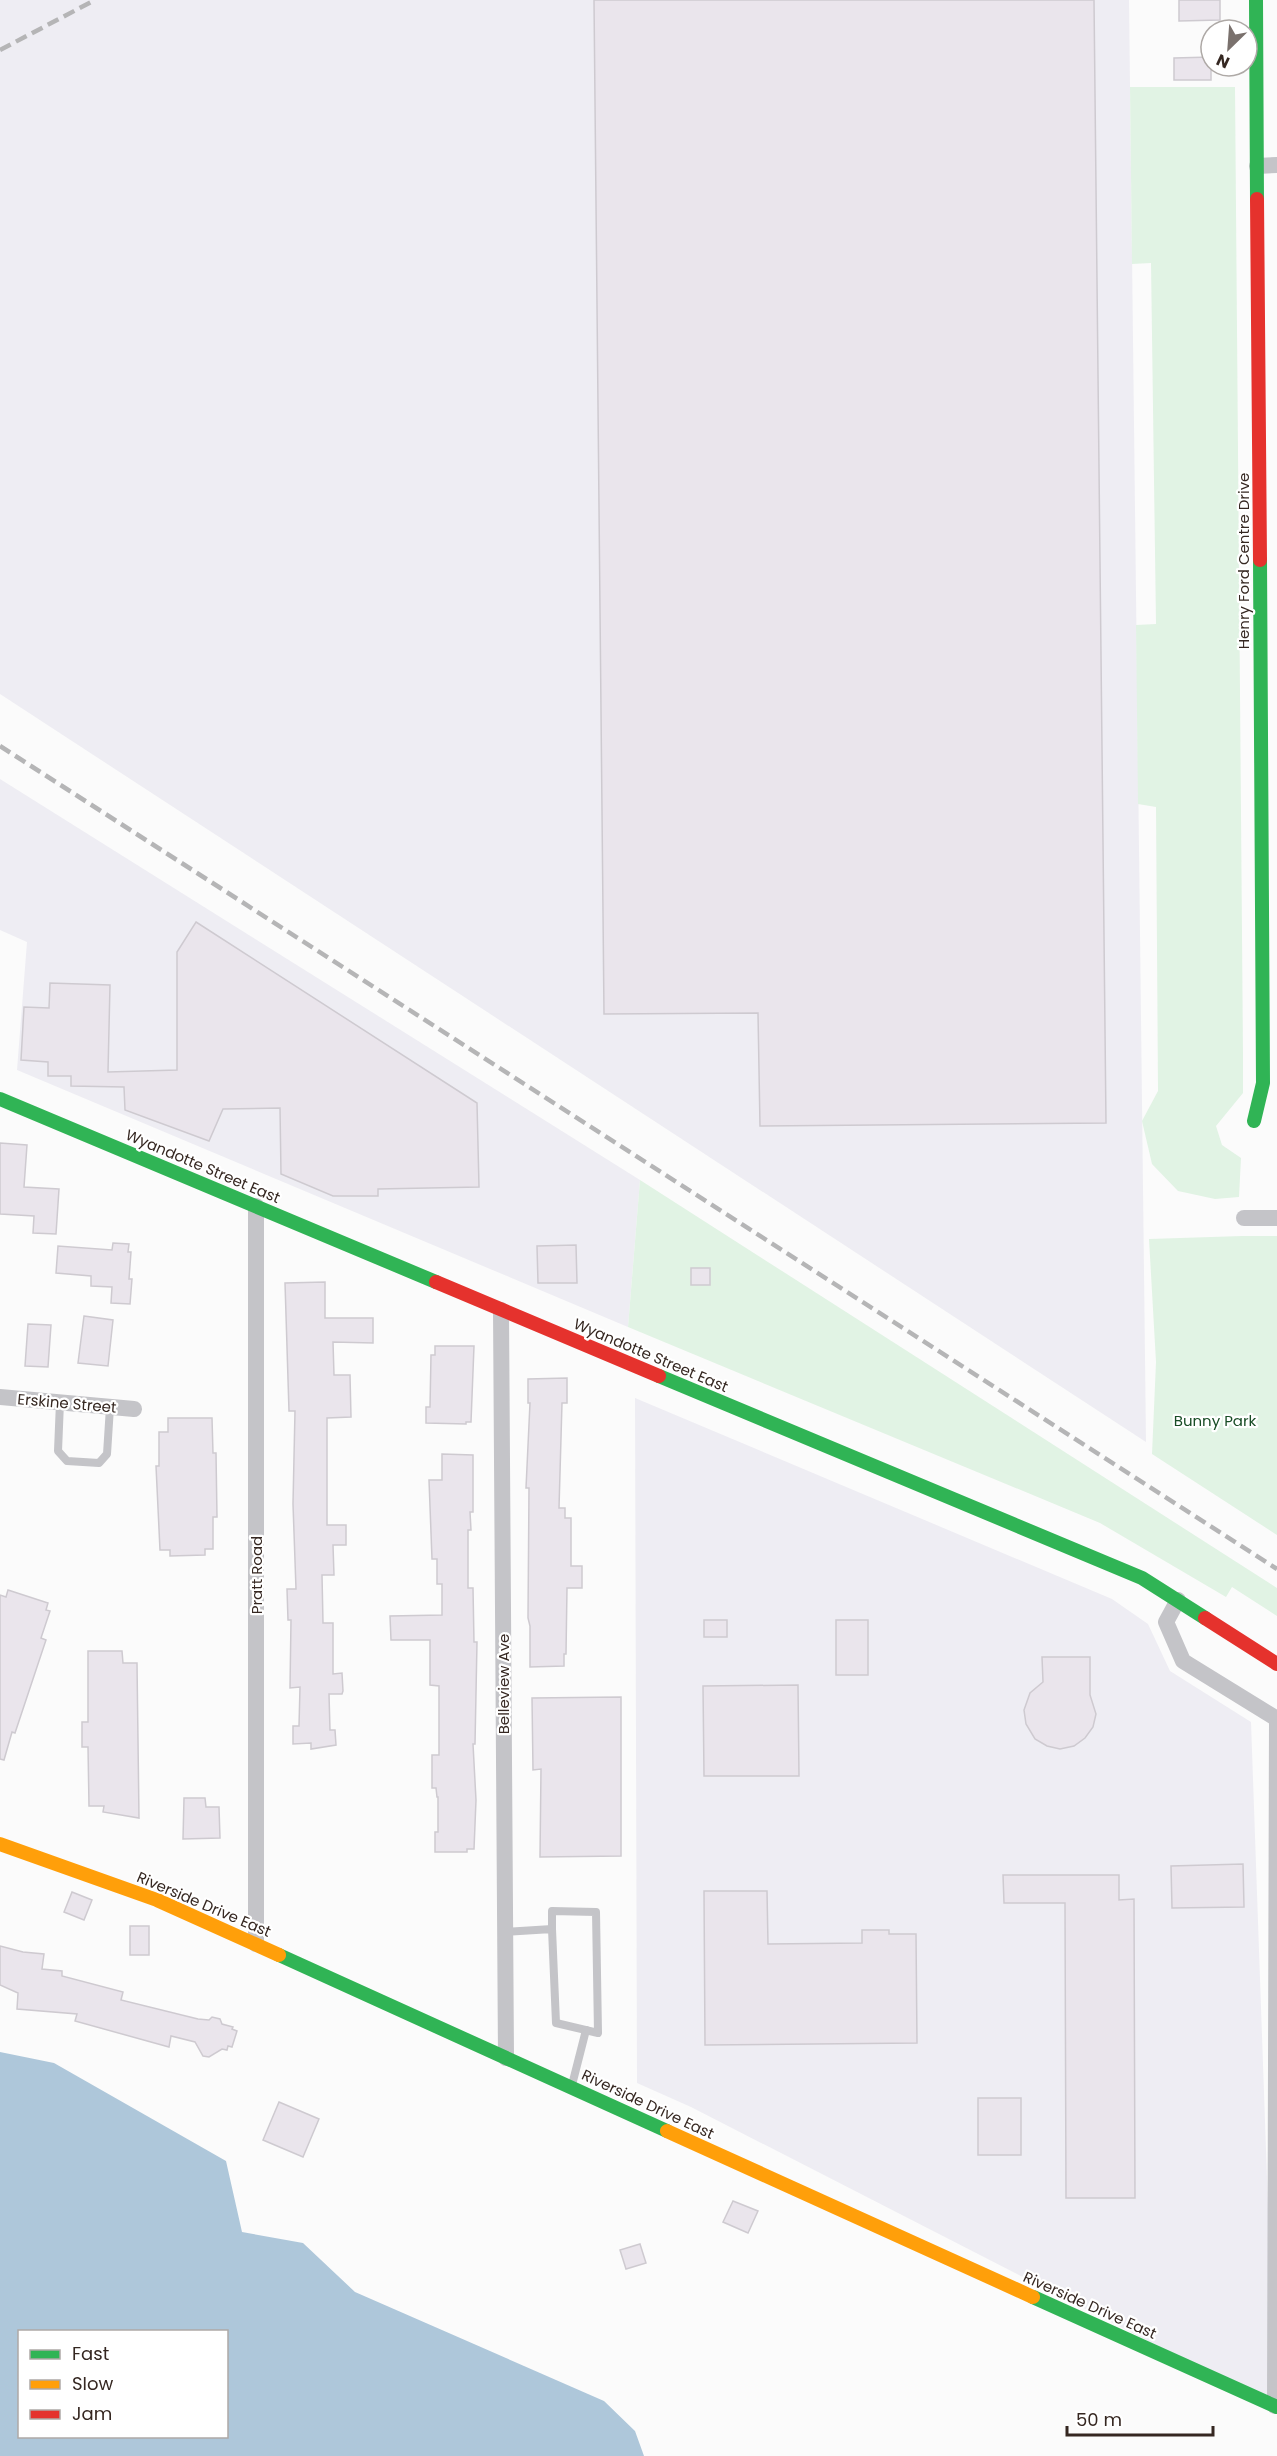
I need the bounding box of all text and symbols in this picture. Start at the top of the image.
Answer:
north arrow [1199,18,1259,78]
text: N [1213,48,1233,74]
street label: Henry Ford Centre Drive [1233,473,1254,649]
street label: Wyandotte Street East [123,1124,283,1208]
street label: Wyandotte Street East [571,1313,731,1397]
street label: Erskine Street [17,1388,117,1418]
park label: Bunny Park [1174,1410,1257,1431]
street label: Pratt Road [246,1536,267,1614]
street label: Belleview Ave [493,1634,514,1734]
street label: Riverside Drive East [134,1866,274,1942]
street label: Riverside Drive East [578,2064,718,2144]
street label: Riverside Drive East [1020,2266,1160,2344]
legend [18,2330,228,2438]
text: Fast [72,2341,109,2366]
text: Slow [72,2371,114,2396]
scale bar [1067,2399,1212,2437]
text: Jam [72,2401,112,2426]
text: 50 m [1076,2407,1122,2432]

